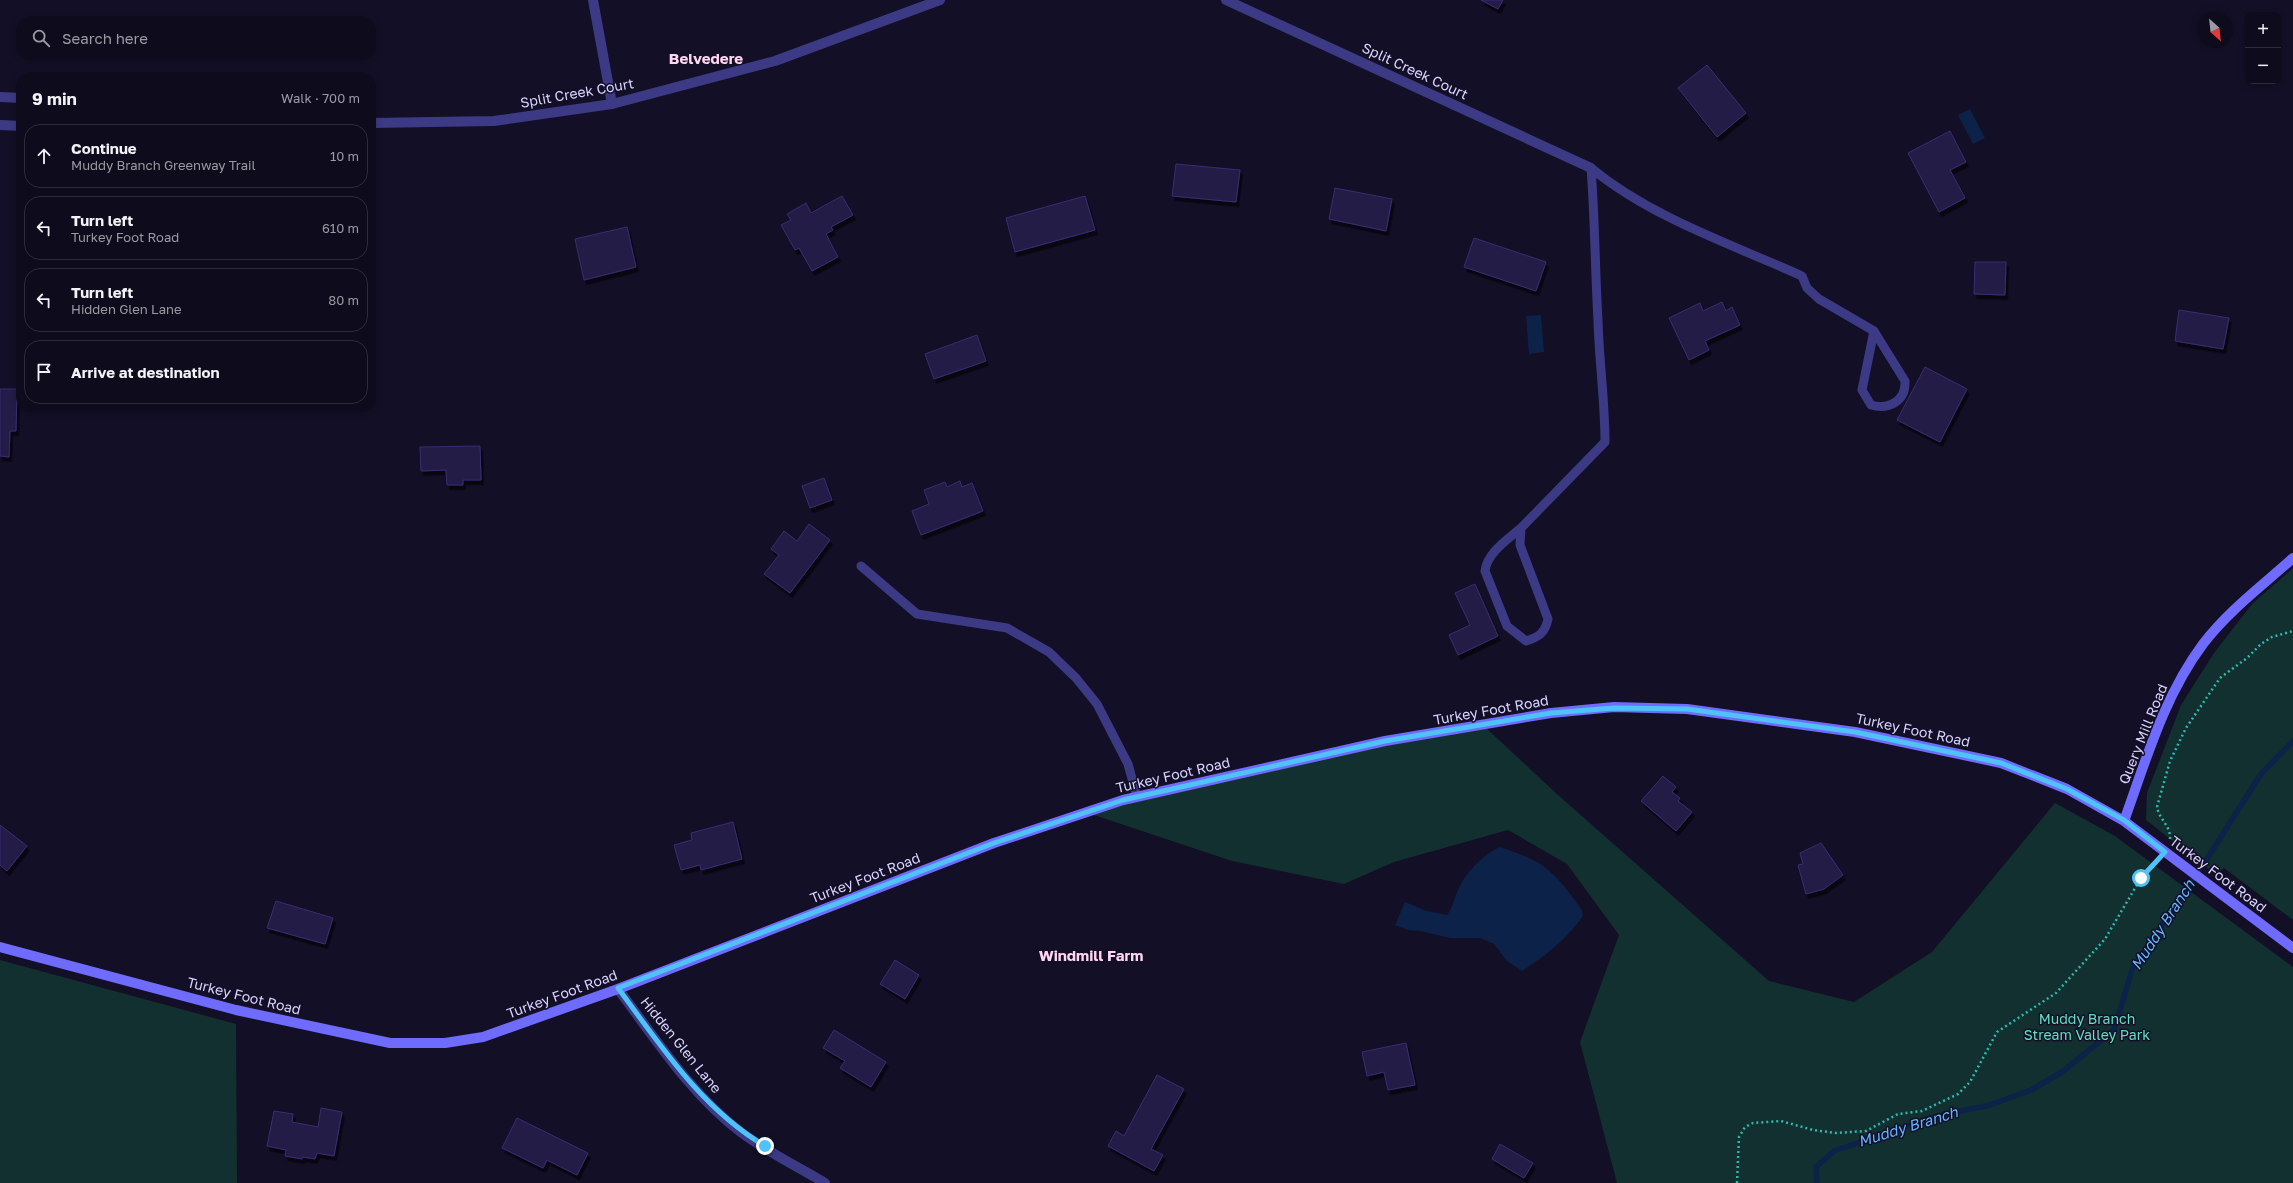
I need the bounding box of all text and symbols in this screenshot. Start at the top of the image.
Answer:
north arrow [2197,12,2233,48]
map controls [2245,12,2281,84]
button: + [2245,12,2281,48]
search box [16,16,376,60]
icon: search [30,27,52,49]
text: Search here [62,29,148,47]
street label: Split Creek Court [1359,39,1471,103]
button: − [2245,48,2281,84]
district label: Belvedere [669,49,743,67]
street label: Split Creek Court [519,74,635,111]
text: 9 min [32,88,77,109]
text: Walk · 700 m [281,90,360,106]
text: Continue [71,139,137,157]
icon: ahead [33,145,55,167]
text: 10 m [330,148,359,164]
text: Muddy Branch Greenway Trail [71,157,256,173]
text: Turn left [71,211,133,229]
icon: left [33,217,55,239]
text: 610 m [322,220,359,236]
text: Turkey Foot Road [71,229,179,245]
text: Turn left [71,283,133,301]
icon: left [33,289,55,311]
text: 80 m [328,292,359,308]
text: Hidden Glen Lane [71,301,182,317]
icon: arrive [33,361,55,383]
text: Arrive at destination [71,363,220,381]
street label: Query Mill Road [2115,681,2170,786]
street label: Turkey Foot Road [1432,691,1550,728]
street label: Turkey Foot Road [1854,709,1972,750]
street label: Turkey Foot Road [1114,753,1232,796]
street label: Turkey Foot Road [2167,832,2270,915]
street label: Turkey Foot Road [807,849,922,906]
route start [2132,869,2150,887]
water label: Muddy Branch [2126,876,2199,973]
district label: Windmill Farm [1039,946,1143,964]
street label: Turkey Foot Road [504,966,620,1021]
street label: Turkey Foot Road [186,973,303,1018]
street label: Hidden Glen Lane [637,993,725,1096]
park label: Muddy Branch Stream Valley Park [2024,1010,2150,1043]
water label: Muddy Branch [1856,1102,1961,1151]
route end [756,1137,774,1155]

